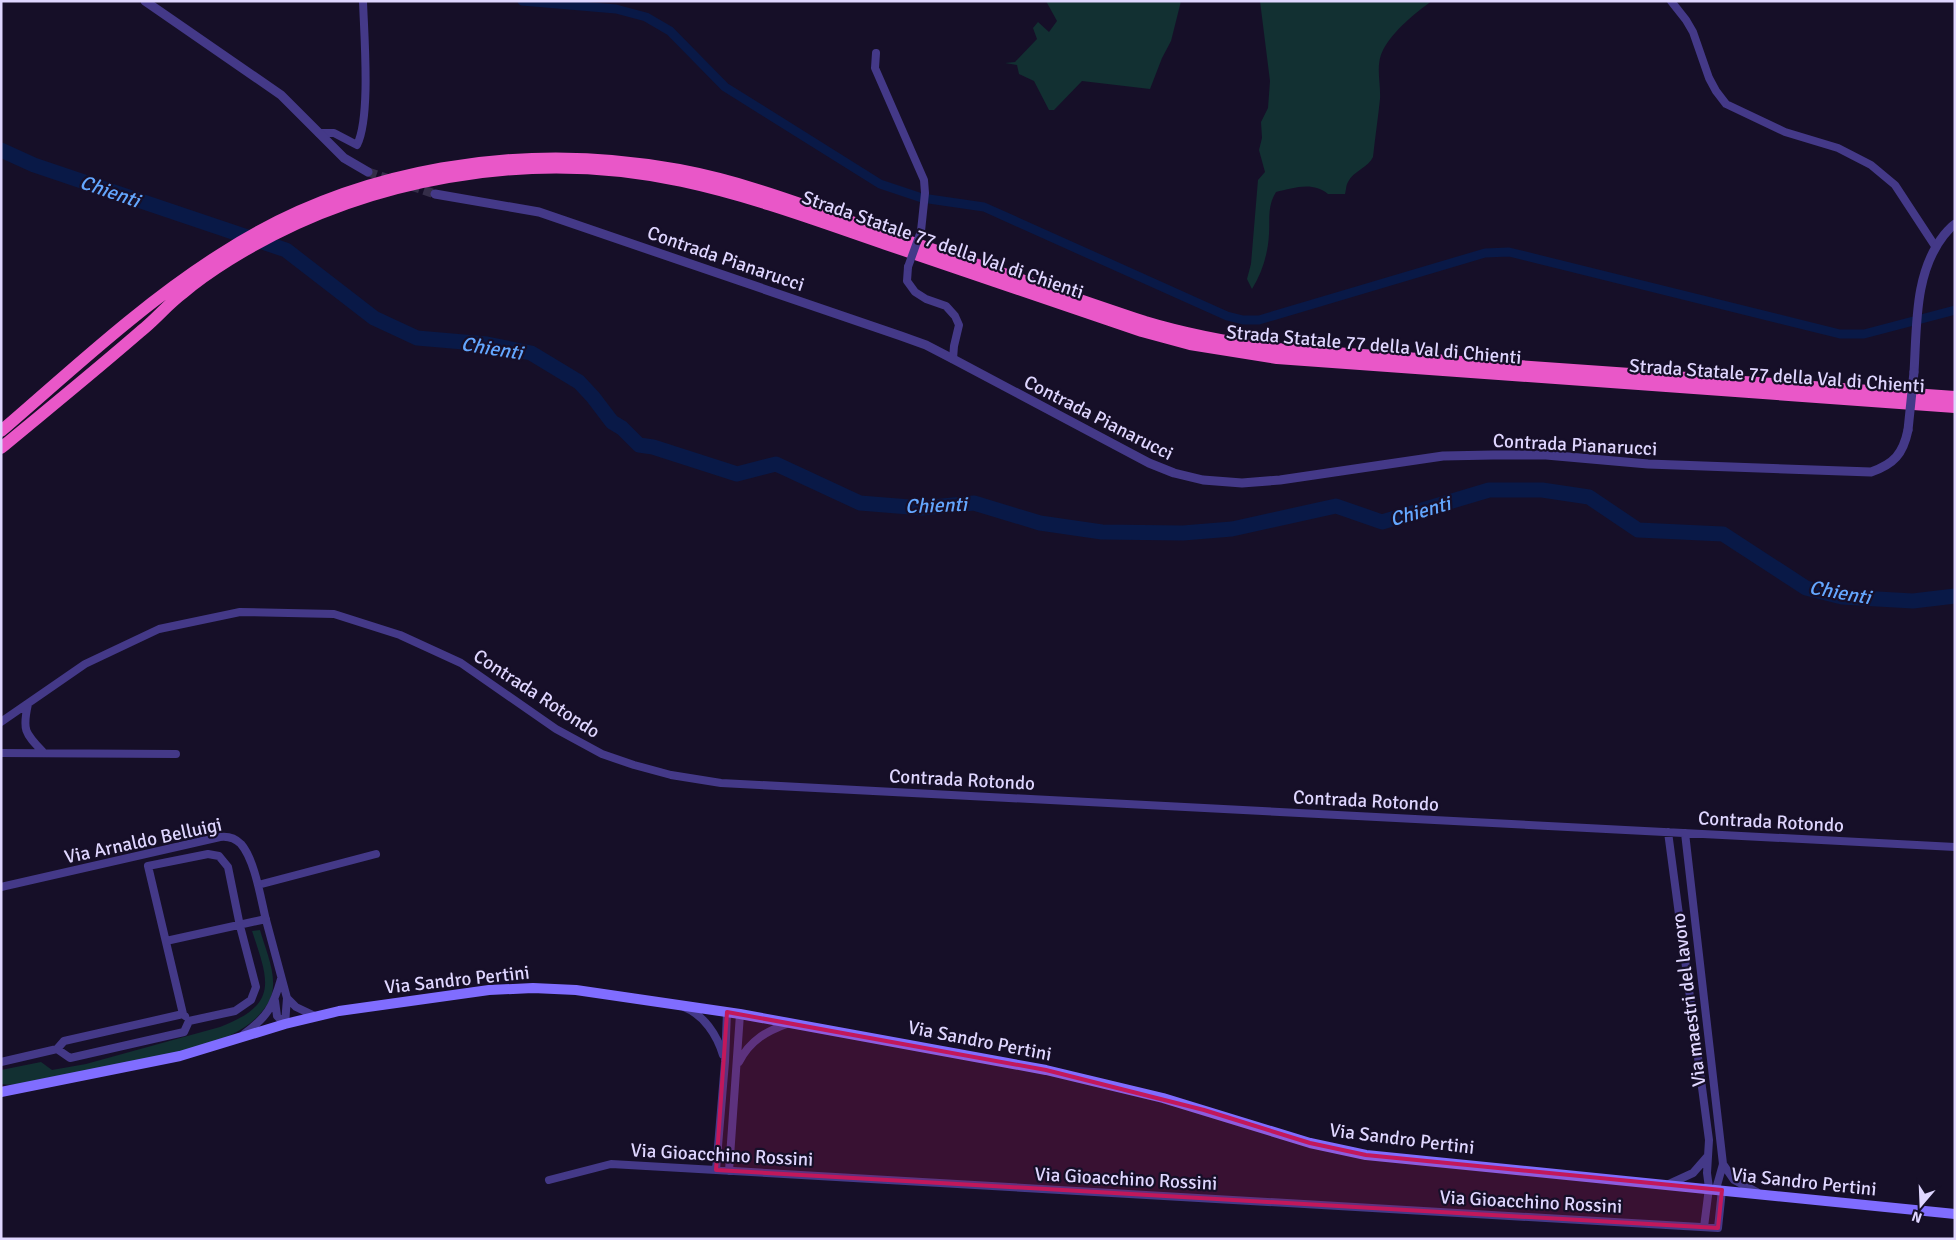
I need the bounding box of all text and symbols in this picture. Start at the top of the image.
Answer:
water label: Chienti [77,170,145,214]
street label: Strada Statale 77 della Val di Chienti [799,185,1087,305]
street label: Contrada Pianarucci [644,221,807,297]
street label: Strada Statale 77 della Val di Chienti [1225,320,1523,370]
water label: Chienti [459,331,526,366]
street label: Strada Statale 77 della Val di Chienti [1628,354,1926,398]
street label: Contrada Pianarucci [1020,370,1177,466]
street label: Contrada Pianarucci [1492,429,1658,461]
water label: Chienti [1387,491,1455,532]
water label: Chienti [905,492,969,519]
water label: Chienti [1807,575,1874,610]
street label: Contrada Rotondo [469,644,604,744]
street label: Contrada Rotondo [888,764,1036,796]
street label: Contrada Rotondo [1292,785,1440,817]
street label: Contrada Rotondo [1697,806,1845,838]
street label: Via Arnaldo Belluigi [62,813,224,869]
street label: Via maestri del lavoro [1666,912,1712,1088]
street label: Via Sandro Pertini [383,960,531,1000]
street label: Via Sandro Pertini [906,1015,1054,1067]
street label: Via Sandro Pertini [1328,1118,1476,1160]
street label: Via Gioacchino Rossini [630,1138,814,1172]
street label: Via Gioacchino Rossini [1034,1162,1218,1196]
street label: Via Sandro Pertini [1730,1162,1878,1202]
north arrow [1896,1180,1946,1230]
street label: Via Gioacchino Rossini [1439,1185,1623,1219]
text: N [1910,1207,1924,1226]

